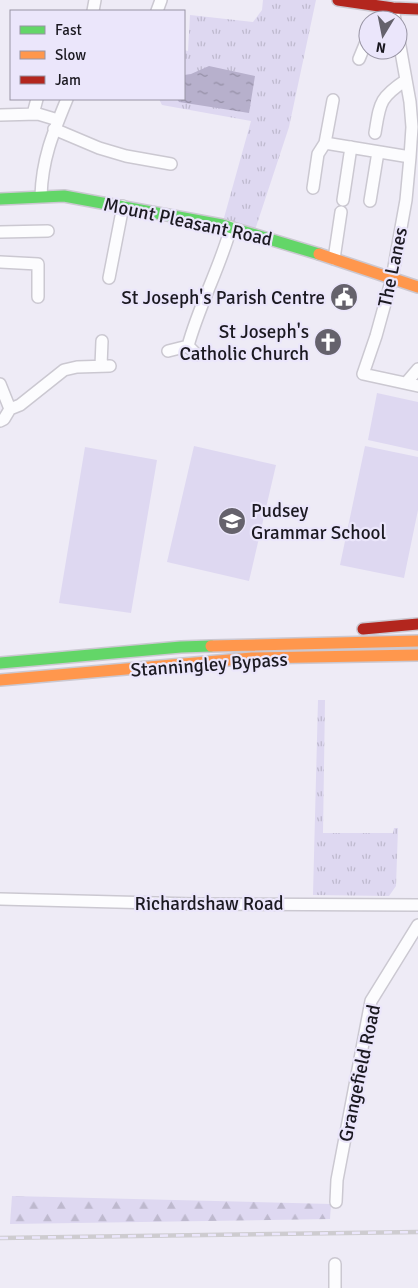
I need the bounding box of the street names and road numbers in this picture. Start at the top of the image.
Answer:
street label: Mount Pleasant Road [101,192,274,252]
street label: The Lanes [373,225,413,309]
street label: Stanningley Bypass [130,648,288,682]
street label: Richardshaw Road [134,892,284,916]
street label: Grangefield Road [334,1002,386,1144]

